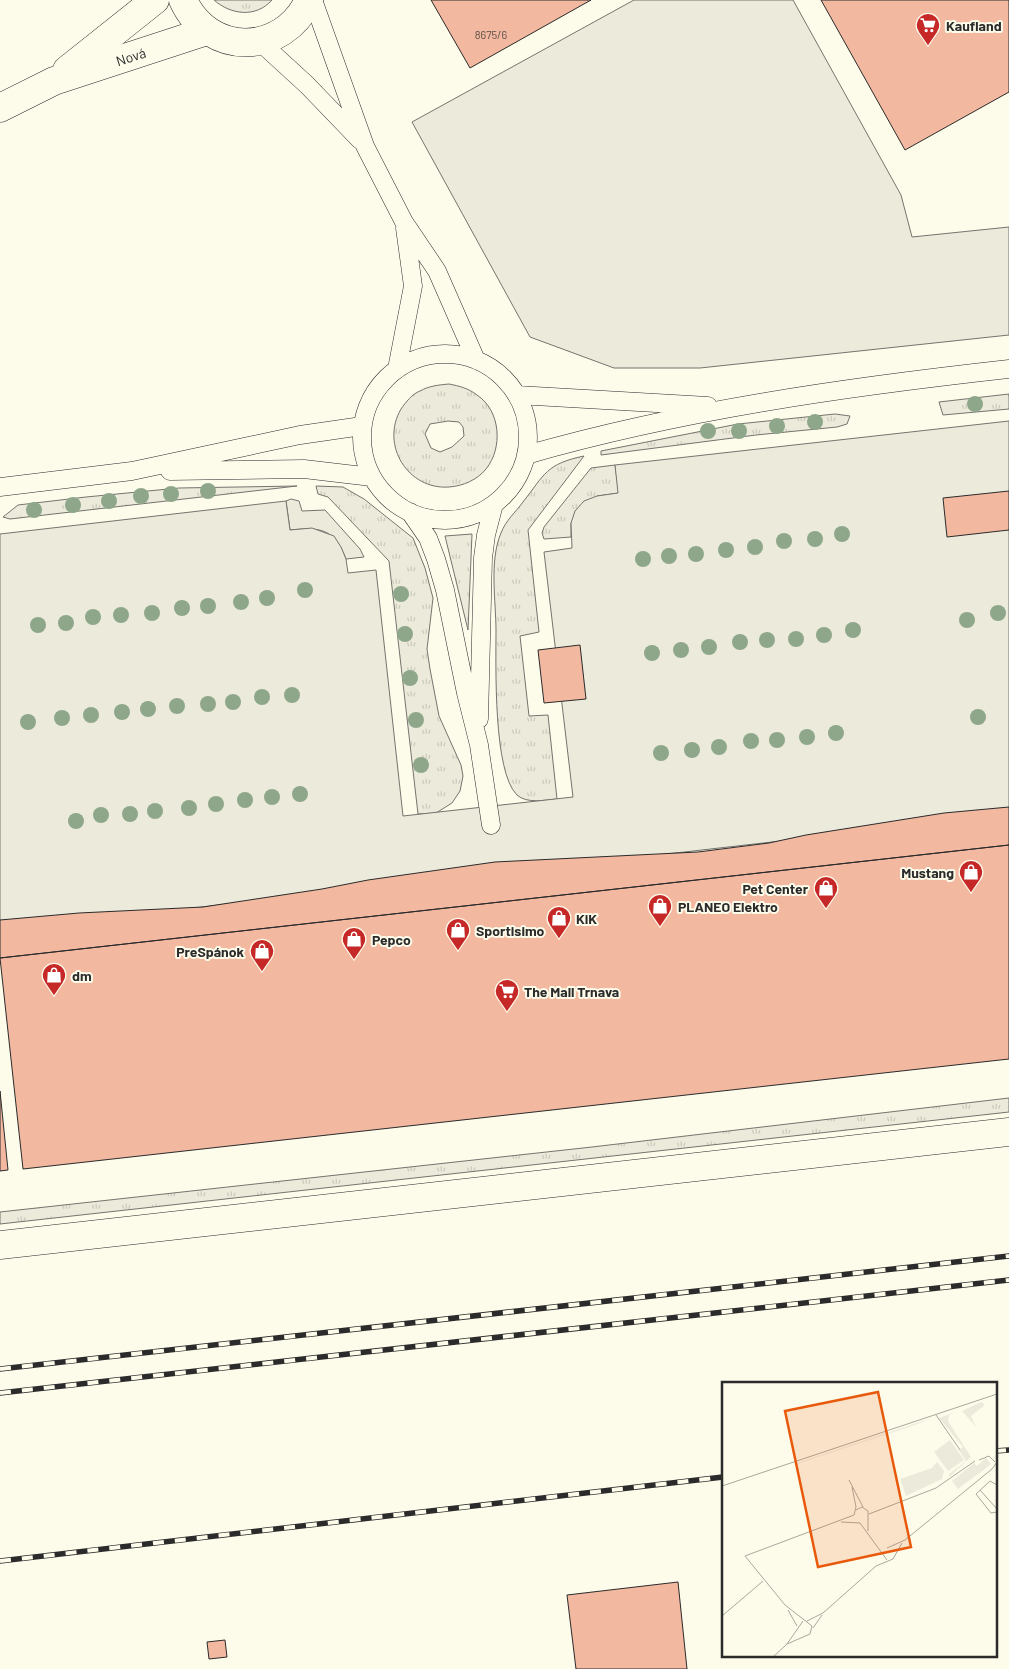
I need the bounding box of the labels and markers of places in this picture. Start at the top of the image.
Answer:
supermarket icon: Kaufland [915,12,941,46]
place label: Kaufland [946,17,1002,34]
shop icon: Mustang [958,859,984,893]
place label: Mustang [901,864,954,881]
shop icon: Pet Center [813,875,839,909]
place label: Pet Center [742,880,809,897]
shop icon: PLANEO Elektro [647,893,673,927]
place label: PLANEO Elektro [678,898,778,915]
shop icon: KiK [546,905,572,939]
place label: KiK [576,910,597,927]
shop icon: Sportisimo [445,917,471,951]
place label: Sportisimo [476,922,545,939]
shop icon: Pepco [341,926,367,960]
place label: Pepco [372,931,411,948]
shop icon: PreSpánok [249,938,275,972]
place label: PreSpánok [176,943,245,960]
shop icon: dm [41,962,67,996]
place label: dm [72,967,92,984]
supermarket icon: The Mall Trnava [494,978,520,1012]
place label: The Mall Trnava [524,983,619,1000]

